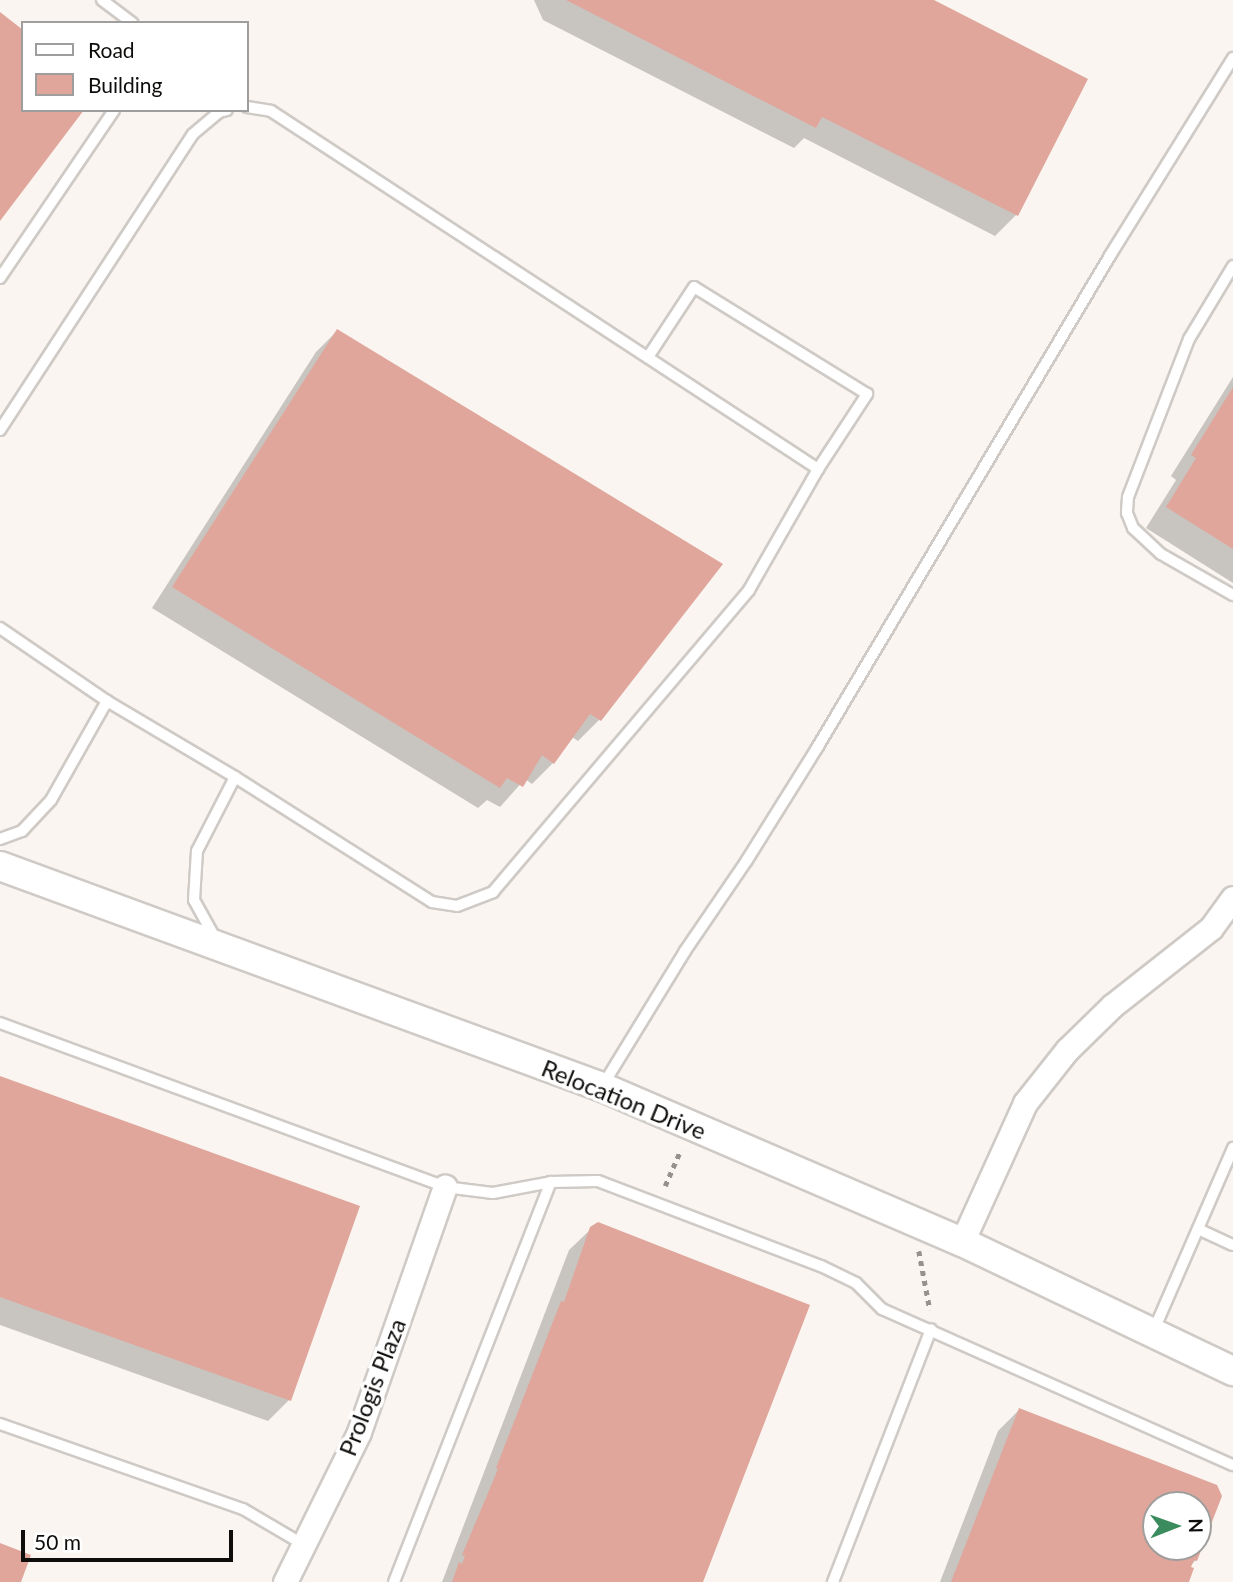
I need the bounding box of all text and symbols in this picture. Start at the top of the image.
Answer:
legend [21,21,248,112]
text: Road [88,37,135,62]
text: Building [88,72,163,97]
street label: Relocation Drive [538,1053,710,1145]
street label: Prologis Plaza [333,1314,411,1460]
north arrow [1142,1491,1212,1561]
scale bar [24,1516,236,1560]
text: N [1185,1518,1208,1533]
text: 50 m [34,1529,81,1554]

